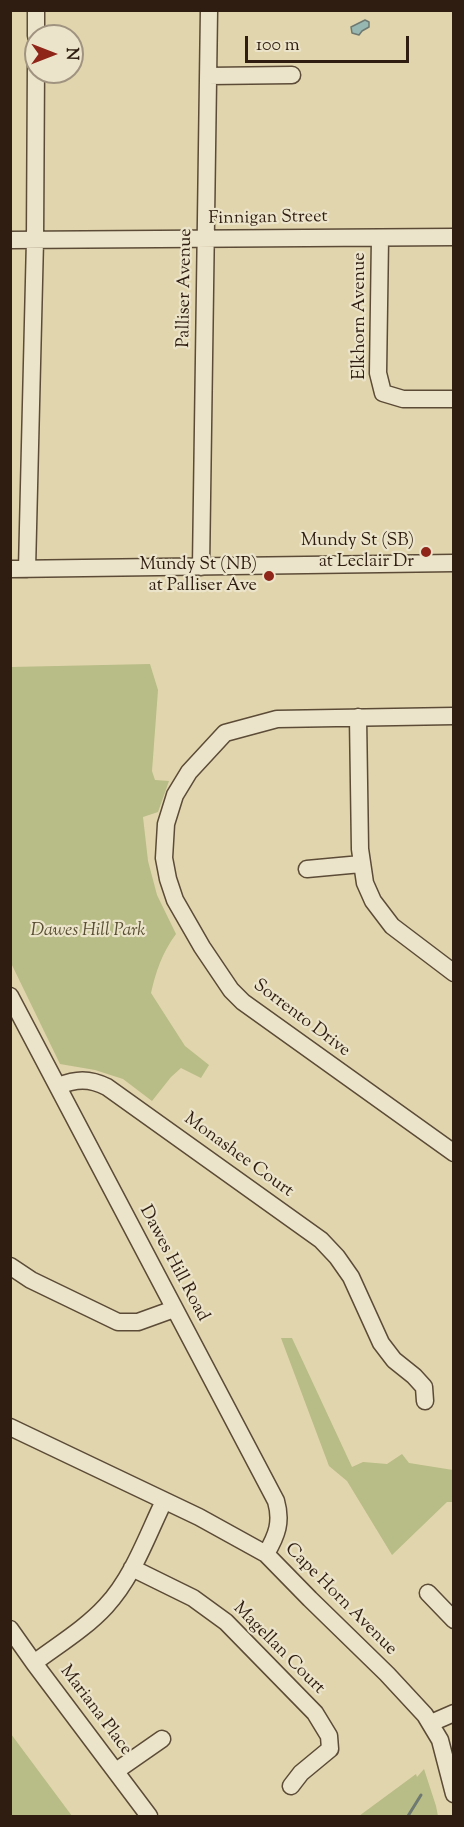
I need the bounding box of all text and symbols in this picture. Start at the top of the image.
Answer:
north arrow [24,24,84,84]
scale bar [248,24,412,62]
text: 100 m [256,33,300,59]
text: N [59,48,82,60]
street label: Finnigan Street [208,207,328,231]
street label: Palliser Avenue [174,228,198,348]
street label: Elkhorn Avenue [350,252,372,380]
place label: Mundy St (SB) at Leclair Dr [301,531,414,574]
marker: Mundy St (SB) at Leclair Dr [419,545,433,559]
place label: Mundy St (NB) at Palliser Ave [139,555,257,598]
marker: Mundy St (NB) at Palliser Ave [262,569,276,583]
park label: Dawes Hill Park [31,921,145,943]
street label: Sorrento Drive [248,975,354,1063]
street label: Monashee Court [179,1109,297,1203]
street label: Dawes Hill Road [133,1202,213,1326]
street label: Cape Horn Avenue [279,1539,401,1661]
street label: Magellan Court [227,1598,329,1700]
street label: Mariana Place [54,1662,136,1760]

